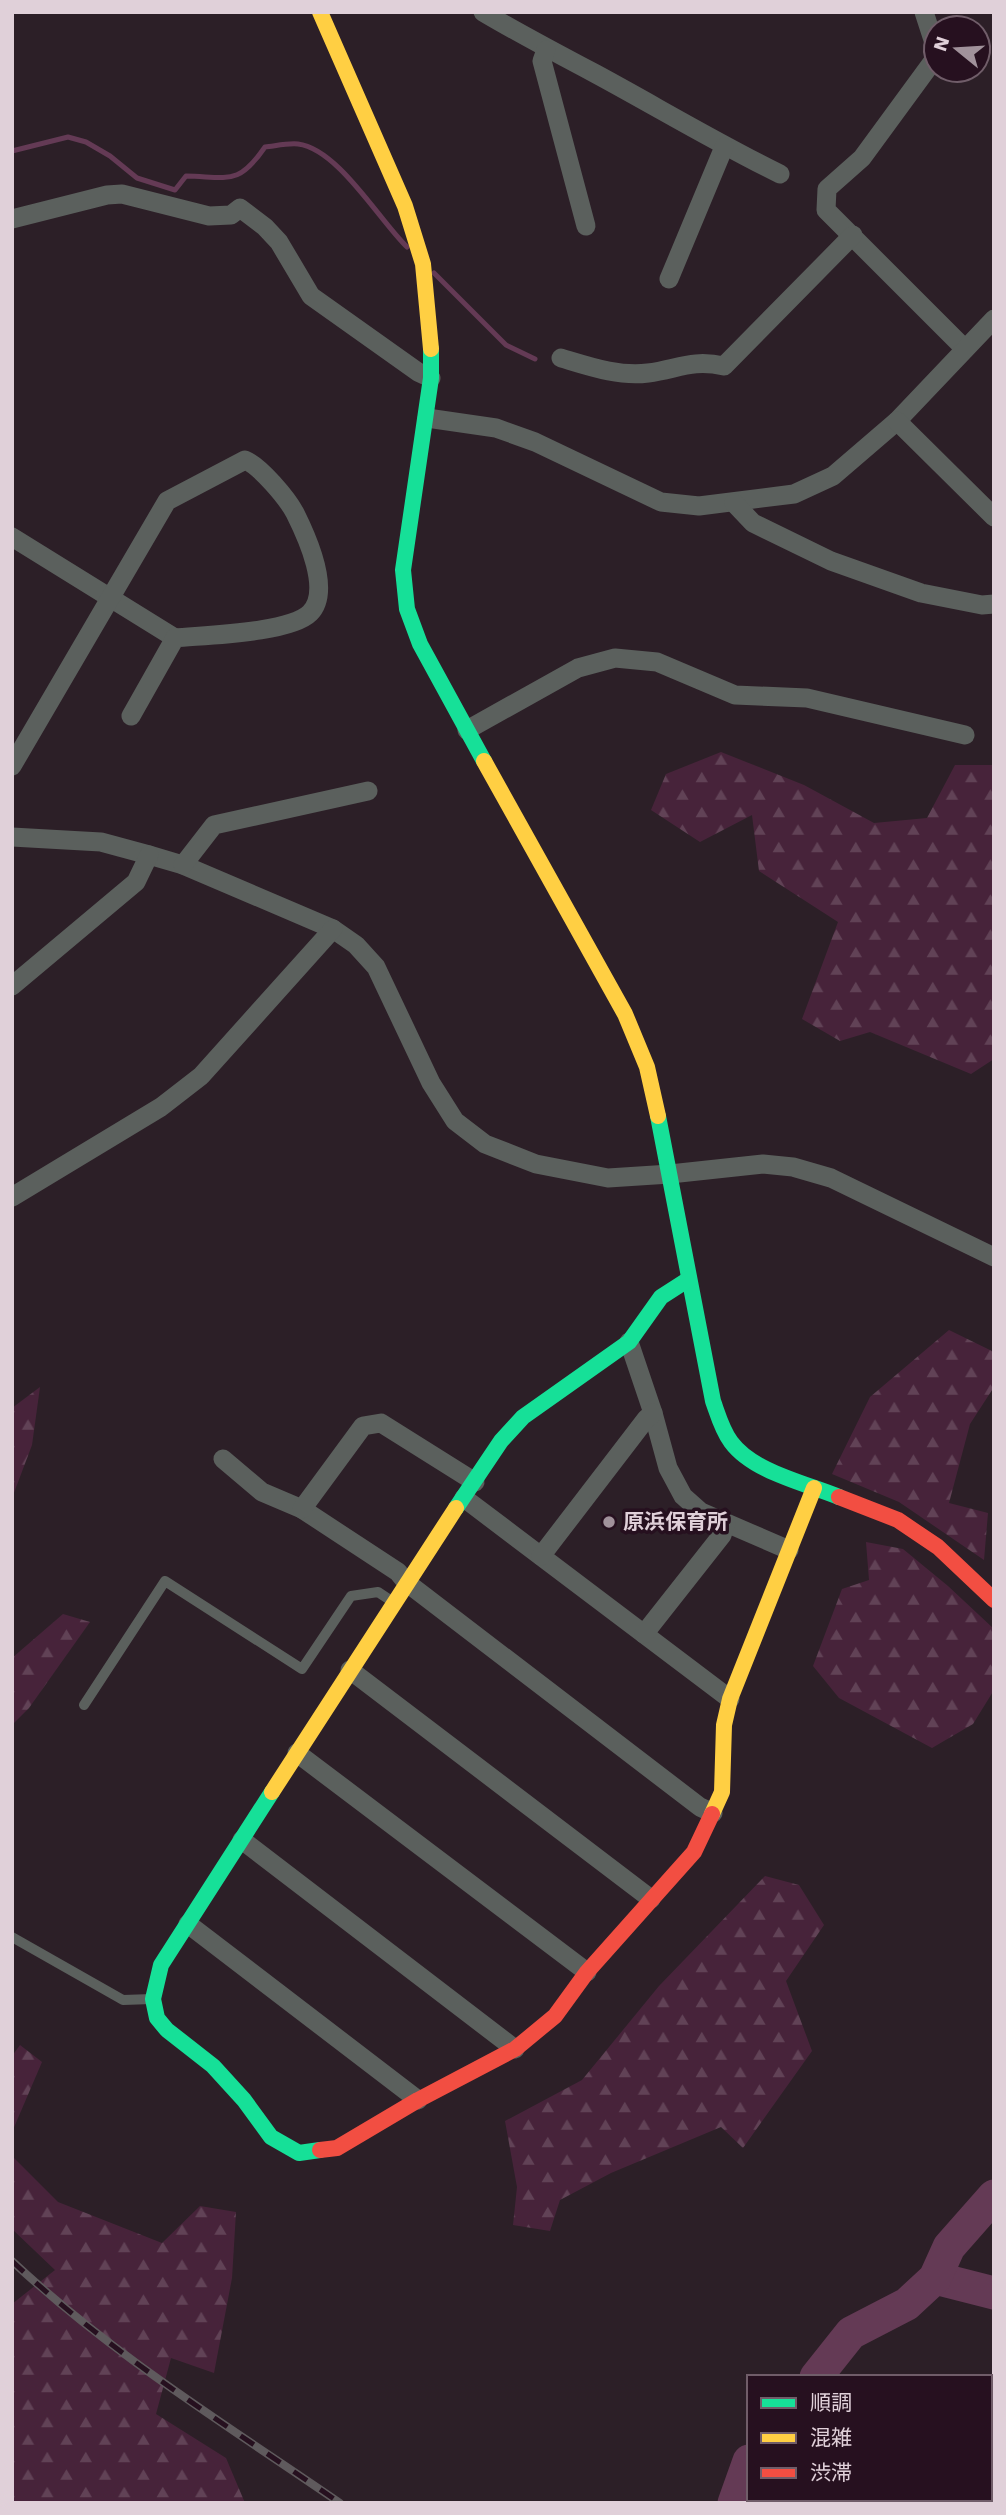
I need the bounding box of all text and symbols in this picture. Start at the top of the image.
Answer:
north arrow [922,14,992,84]
text: N [928,34,954,54]
place label: 原浜保育所 [623,1509,728,1534]
marker: 原浜保育所 [601,1514,617,1530]
legend [747,2375,992,2501]
text: 順調 [810,2390,852,2415]
text: 混雑 [810,2425,852,2450]
text: 渋滞 [810,2460,852,2485]

